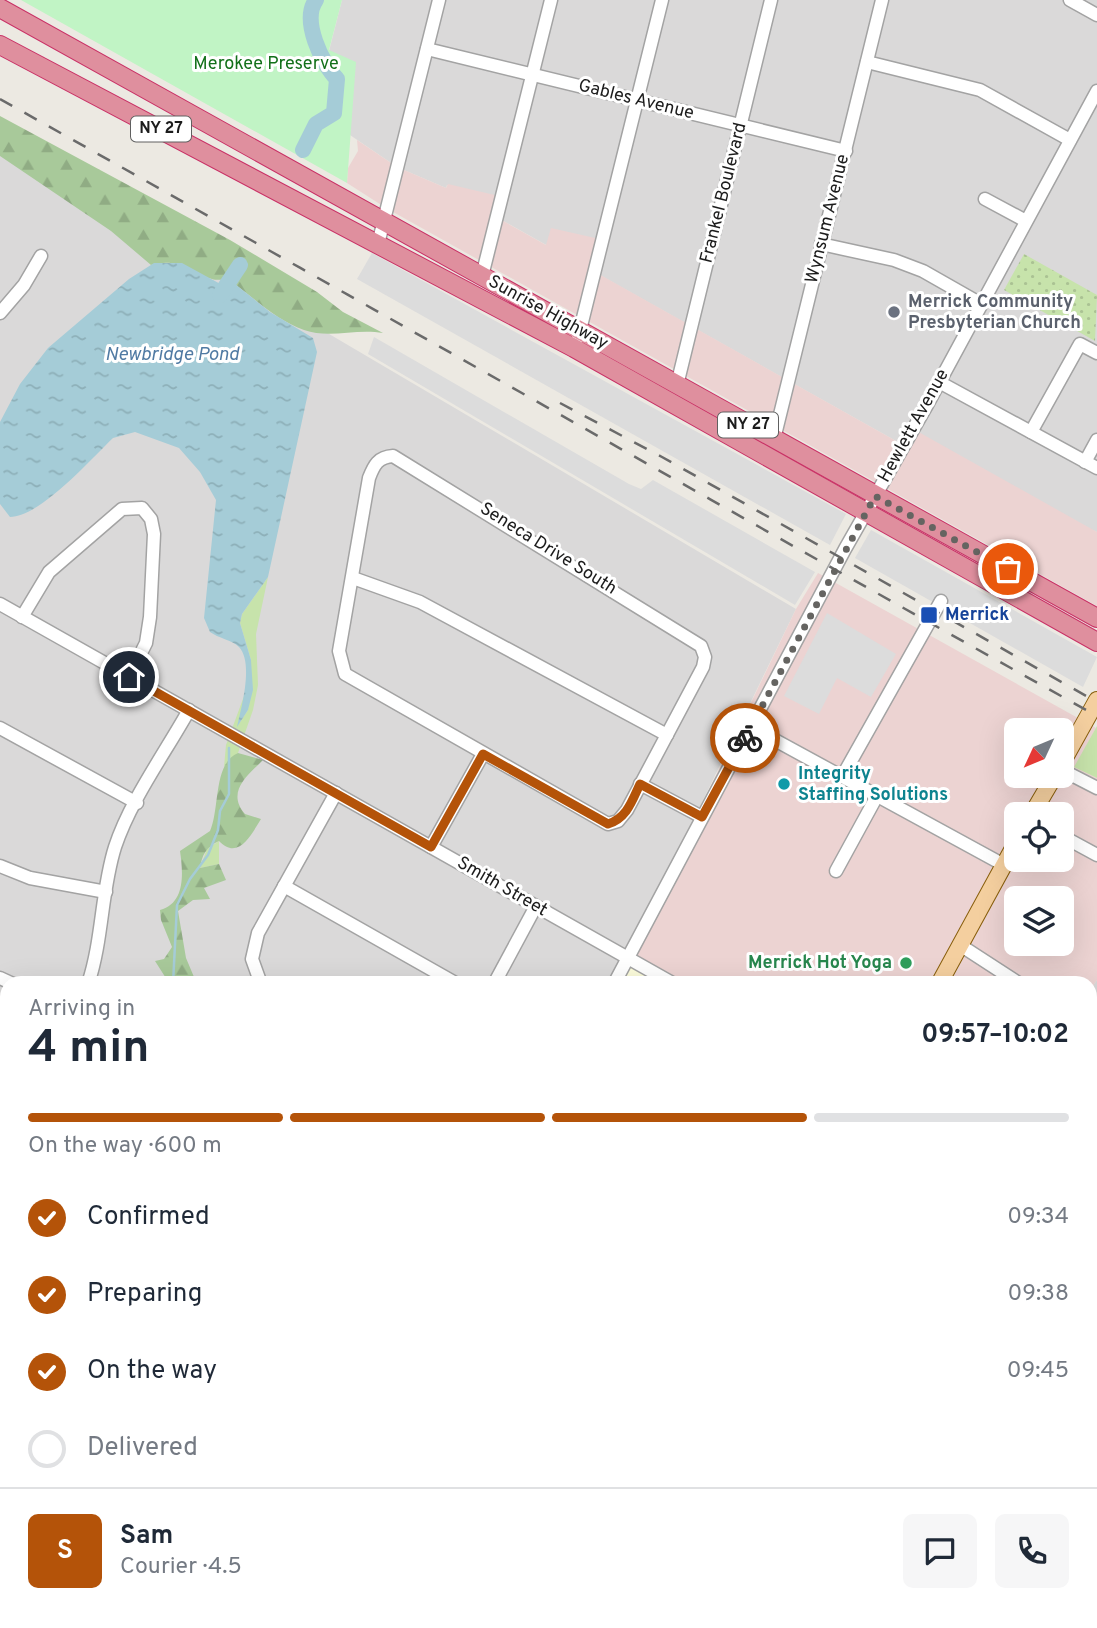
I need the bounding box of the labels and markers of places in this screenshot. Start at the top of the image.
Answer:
place label: Merrick Community Presbyterian Church [908,291,1081,335]
marker: Merrick Community Presbyterian Church [886,304,902,320]
pin [978,539,1038,599]
place label: Merrick [945,604,1009,627]
marker: Merrick [919,605,939,625]
pin [99,647,159,707]
place label: Integrity Staffing Solutions [798,763,948,807]
marker: Integrity Staffing Solutions [776,776,792,792]
place label: Merrick Hot Yoga [748,952,892,975]
marker: Merrick Hot Yoga [898,955,914,971]

